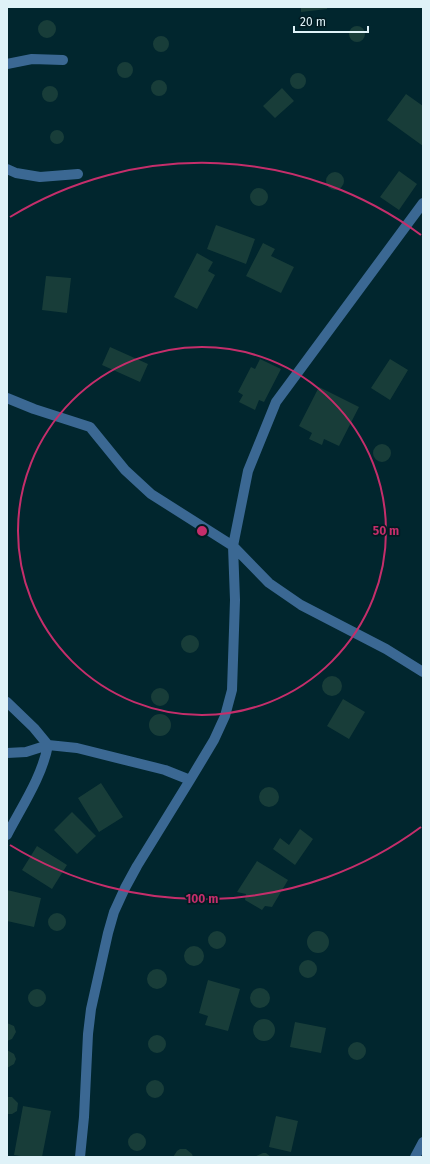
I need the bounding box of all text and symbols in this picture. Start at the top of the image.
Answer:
scale bar [294,8,368,34]
text: 20 m [300,15,326,29]
centre of rings [195,524,209,538]
text: 50 m [373,524,399,538]
text: 100 m [186,892,218,906]

